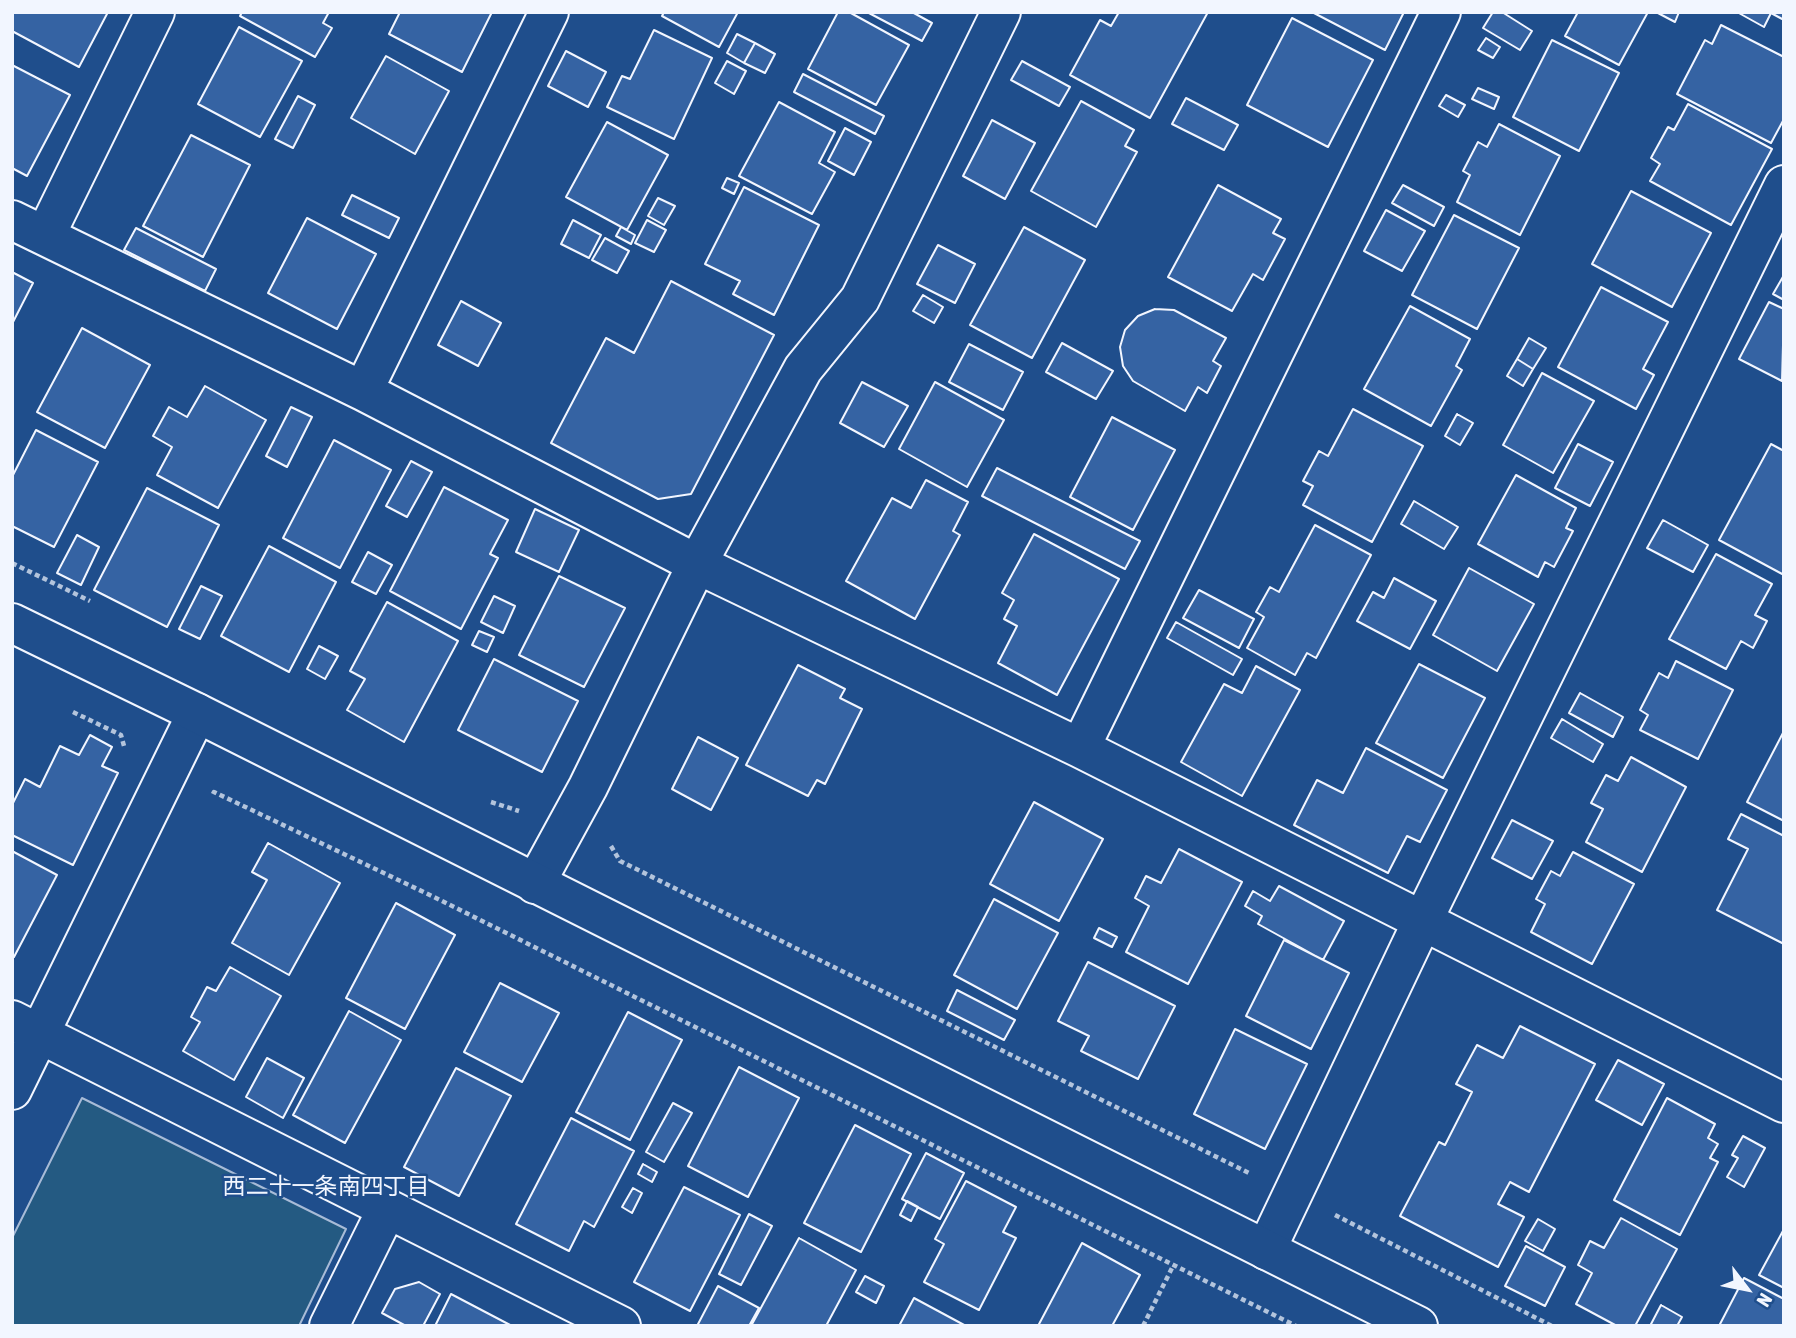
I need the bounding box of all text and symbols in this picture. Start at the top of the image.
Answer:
district label: 西二十一条南四丁目 [223,1173,429,1201]
north arrow [1712,1254,1782,1324]
text: N [1753,1290,1777,1311]

